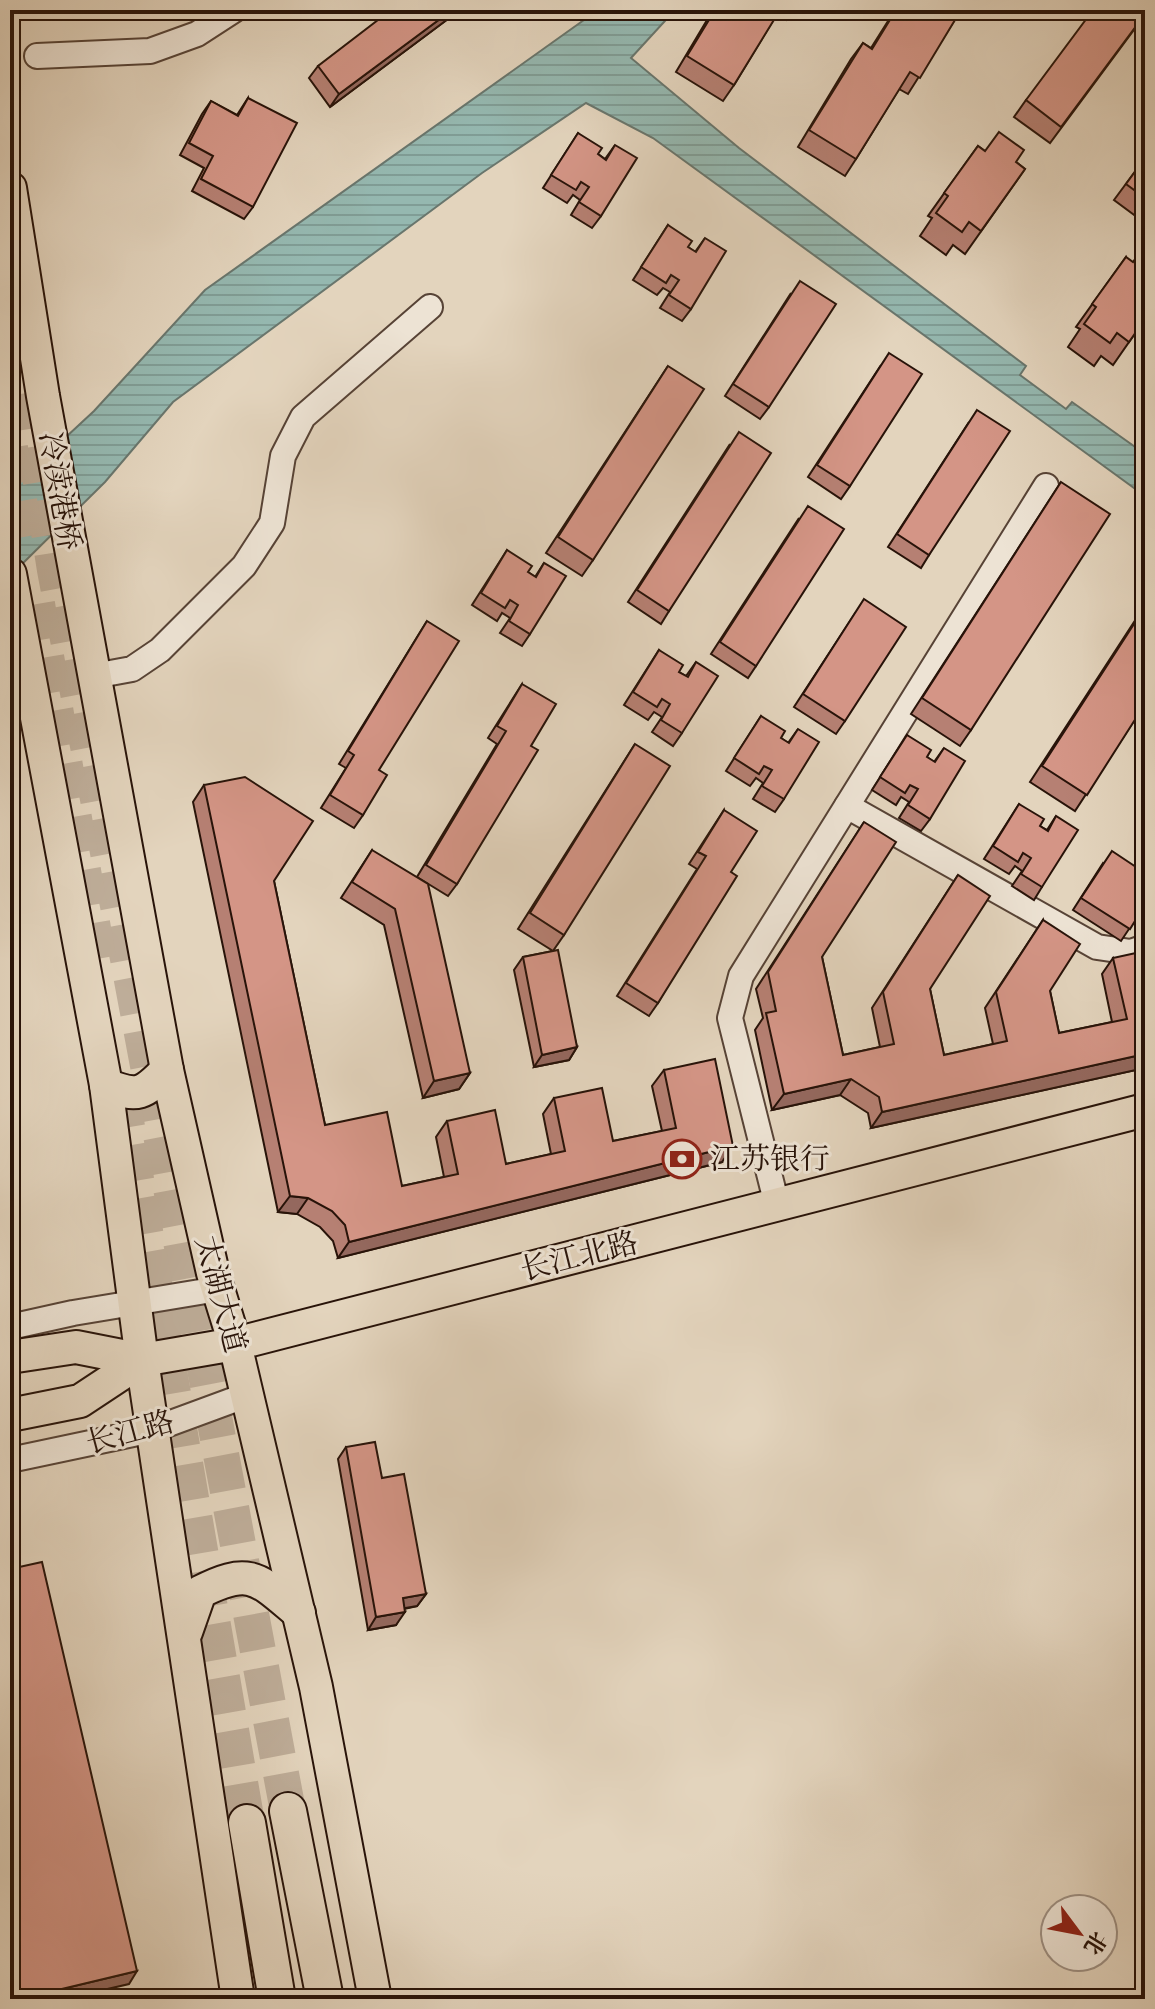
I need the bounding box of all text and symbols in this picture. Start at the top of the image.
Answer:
street label: 冷渎港桥 [30,429,88,554]
bank icon: 江苏银行 [661,1138,703,1180]
place label: 江苏银行 [710,1141,830,1179]
street label: 长江北路 [516,1224,642,1290]
street label: 太湖大道 [186,1231,254,1357]
street label: 长江路 [82,1403,179,1463]
north arrow [1039,1893,1119,1973]
text: 北 [1077,1926,1112,1959]

